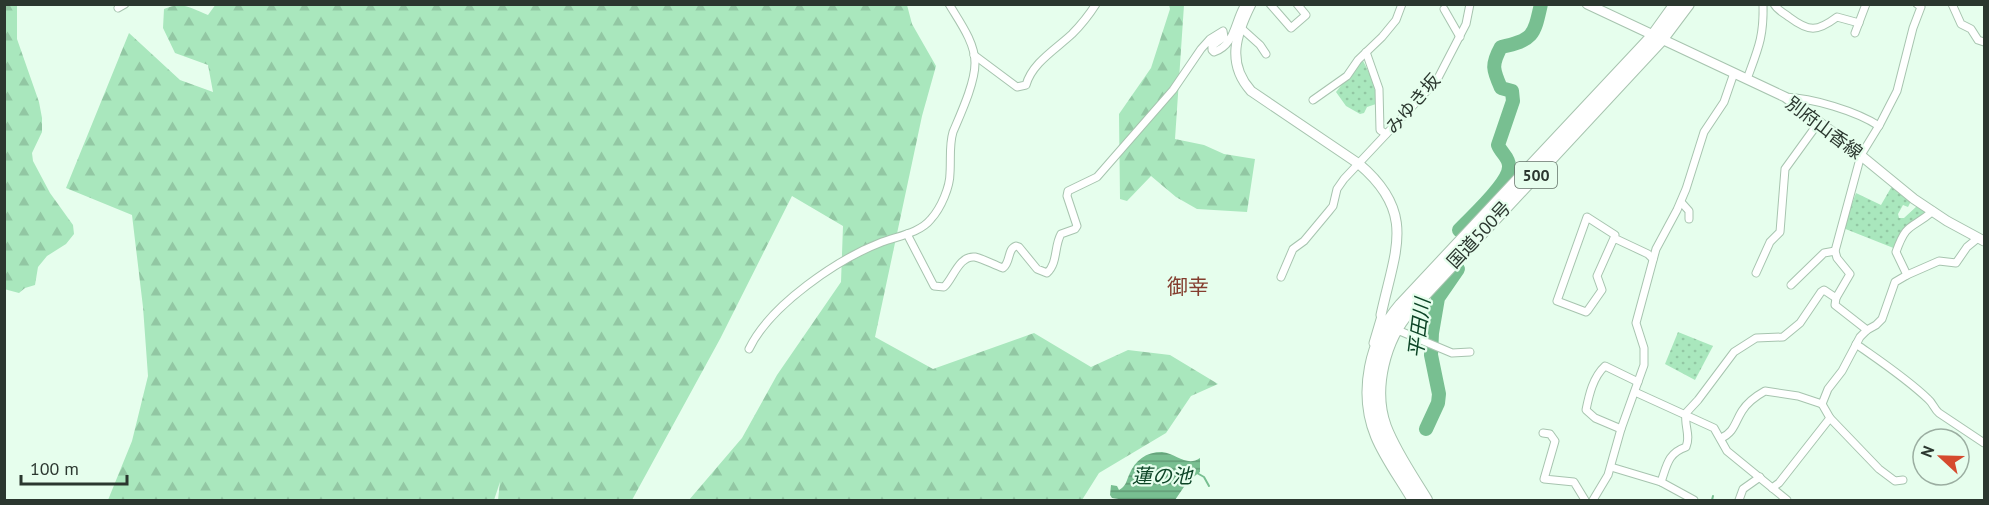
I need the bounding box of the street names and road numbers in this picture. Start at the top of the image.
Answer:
street label: みゆき坂 [1380,69,1445,138]
street label: 別府山香線 [1781,91,1867,164]
road number: 500 [1515,162,1557,188]
street label: 国道500号 [1442,196,1515,273]

